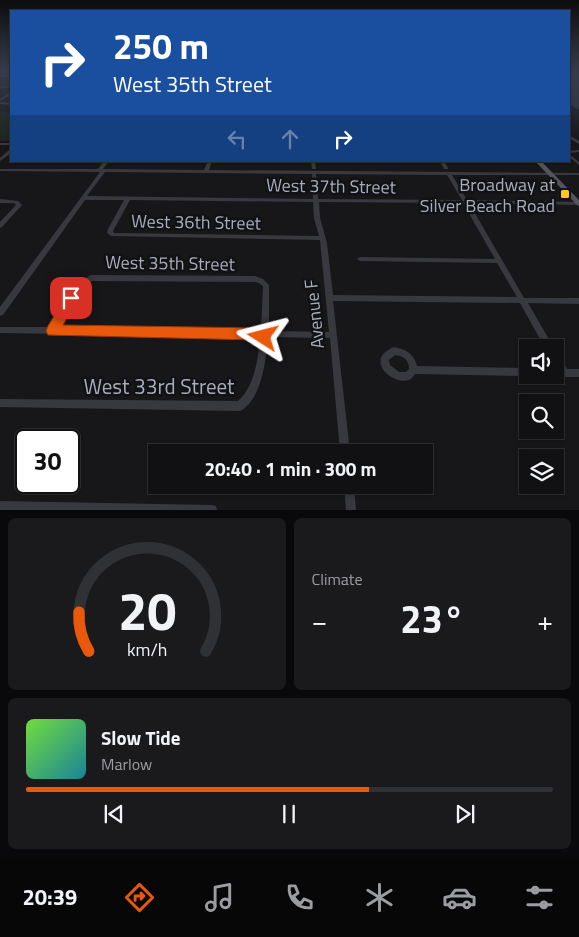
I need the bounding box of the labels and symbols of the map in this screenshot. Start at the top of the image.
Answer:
street label: West 37th Street [266,171,397,201]
place label: Broadway at Silver Beach Road [420,171,556,219]
marker: Broadway at Silver Beach Road [559,188,571,200]
street label: West 36th Street [131,207,262,237]
street label: West 35th Street [105,248,236,278]
pin [50,277,92,319]
street label: Avenue F [297,278,331,350]
position arrow [236,310,288,362]
street label: West 33rd Street [84,370,235,402]
speed limit sign: 30 [15,429,80,494]

